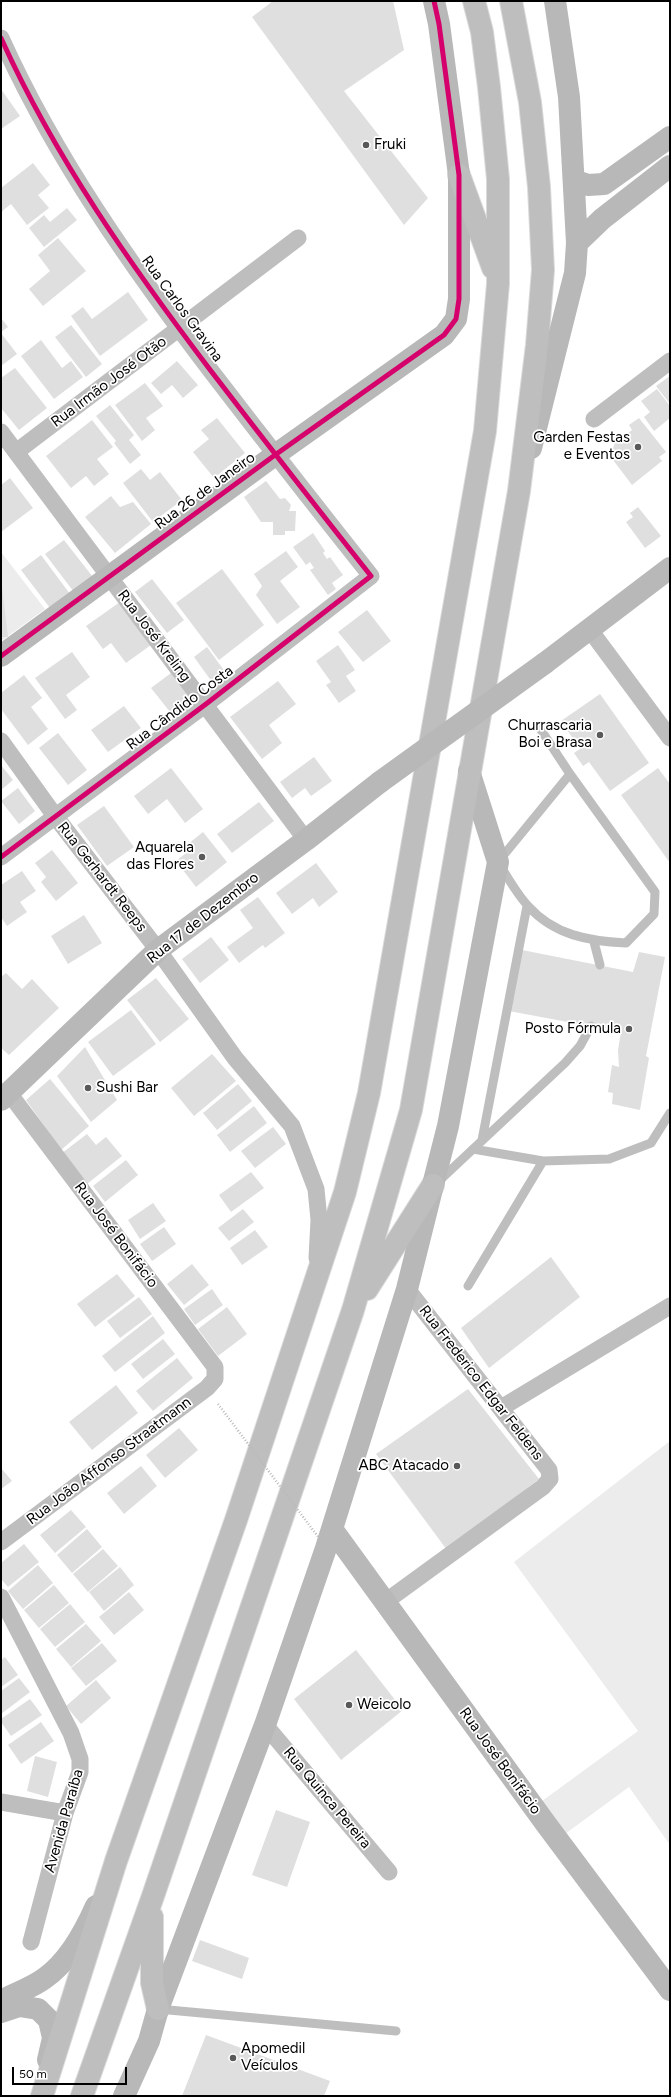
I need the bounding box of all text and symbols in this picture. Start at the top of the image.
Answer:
place label: Fruki [374,136,406,154]
marker: Fruki [361,140,371,150]
street label: Rua Carlos Gravina [137,252,227,366]
street label: Rua Irmão José Otão [48,333,170,431]
place label: Garden Festas e Eventos [533,429,630,464]
marker: Garden Festas e Eventos [633,442,643,452]
street label: Rua 26 de Janeiro [151,449,259,533]
street label: Rua José Kreling [113,586,195,686]
street label: Rua Cândido Costa [123,662,237,754]
place label: Churrascaria Boi e Brasa [508,717,592,752]
marker: Churrascaria Boi e Brasa [595,730,605,740]
street label: Rua Gerhardt Reeps [53,818,151,936]
place label: Aquarela das Flores [126,839,194,874]
marker: Aquarela das Flores [197,852,207,862]
street label: Rua 17 de Dezembro [143,869,263,967]
place label: Posto Fórmula [525,1020,621,1038]
marker: Posto Fórmula [624,1024,634,1034]
place label: Sushi Bar [96,1079,158,1097]
marker: Sushi Bar [83,1083,93,1093]
street label: Rua José Bonifácio [70,1179,162,1291]
street label: Rua Frederico Edgar Feldens [415,1302,547,1464]
street label: Rua João Affonso Straatmann [23,1393,195,1529]
place label: ABC Atacado [358,1457,449,1475]
marker: ABC Atacado [452,1461,462,1471]
place label: Weicolo [357,1696,411,1714]
marker: Weicolo [344,1700,354,1710]
street label: Rua José Bonifácio [455,1704,545,1818]
street label: Rua Quinca Pereira [279,1744,375,1852]
street label: Avenida Paraíba [41,1767,87,1875]
place label: Apomedil Veículos [241,2040,305,2075]
marker: Apomedil Veículos [228,2053,238,2063]
scale bar [14,2059,129,2085]
text: 50 m [19,2067,47,2081]

